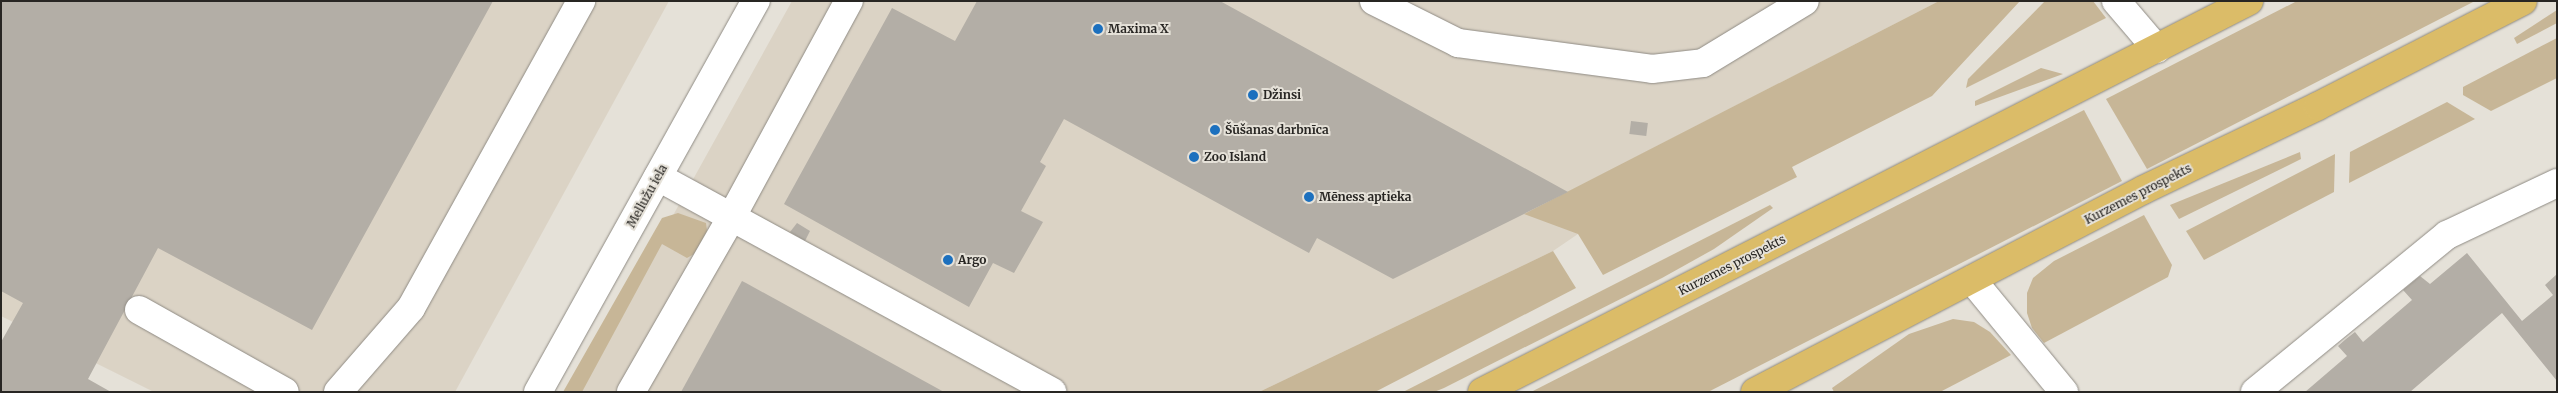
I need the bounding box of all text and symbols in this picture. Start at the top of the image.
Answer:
place label: Maxima X [1108,22,1169,36]
marker: Maxima X [1092,23,1104,35]
place label: Džinsi [1263,88,1301,102]
marker: Džinsi [1247,89,1259,101]
place label: Šūšanas darbnīca [1225,123,1329,137]
marker: Šūšanas darbnīca [1209,124,1221,136]
place label: Zoo Island [1204,150,1266,164]
marker: Zoo Island [1188,151,1200,163]
street label: Kurzemes prospekts [2082,161,2194,227]
street label: Mellužu iela [624,162,670,230]
place label: Mēness aptieka [1319,190,1411,204]
marker: Mēness aptieka [1303,191,1315,203]
street label: Kurzemes prospekts [1676,232,1788,298]
place label: Argo [958,253,986,267]
marker: Argo [942,254,954,266]

